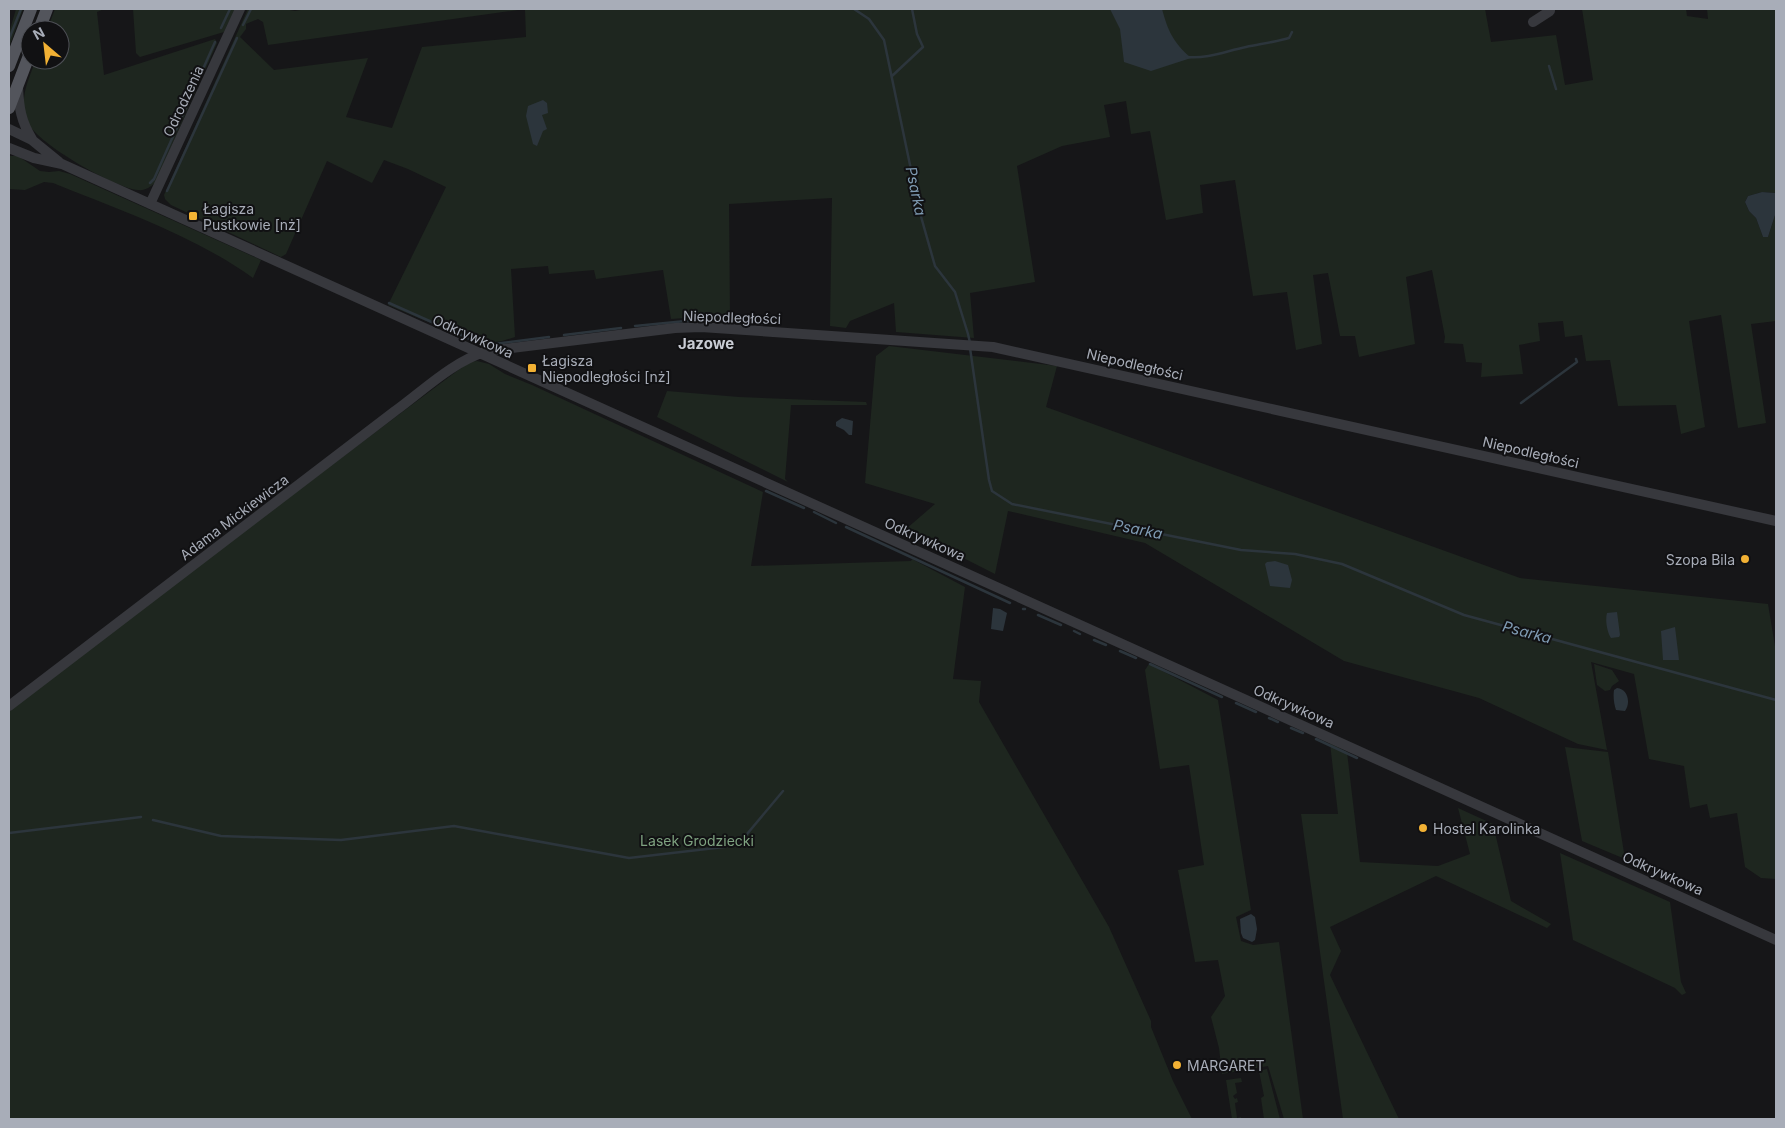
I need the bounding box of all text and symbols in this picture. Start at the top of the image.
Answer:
north arrow [20,20,70,70]
text: N [30,23,47,43]
street label: Odrodzenia [159,63,207,139]
water label: Psarka [902,165,930,217]
place label: Łagisza Pustkowie [nż] [203,200,301,233]
marker: Łagisza Pustkowie [nż] [187,210,199,222]
street label: Niepodległości [683,307,781,327]
street label: Odkrywkowa [430,311,516,361]
district label: Jazowe [678,334,734,353]
street label: Niepodległości [1085,345,1185,383]
place label: Łagisza Niepodległości [nż] [542,352,671,385]
marker: Łagisza Niepodległości [nż] [526,362,538,374]
street label: Niepodległości [1481,433,1581,471]
street label: Adama Mickiewicza [176,471,292,563]
street label: Odkrywkowa [882,514,968,564]
water label: Psarka [1112,515,1164,543]
place label: Szopa Bila [1666,551,1735,568]
marker: Szopa Bila [1739,553,1751,565]
water label: Psarka [1501,616,1553,648]
street label: Odkrywkowa [1251,681,1337,731]
place label: Hostel Karolinka [1433,820,1540,837]
marker: Hostel Karolinka [1417,822,1429,834]
park label: Lasek Grodziecki [640,832,754,849]
street label: Odkrywkowa [1620,848,1706,898]
place label: MARGARET [1187,1057,1265,1074]
marker: MARGARET [1171,1059,1183,1071]

